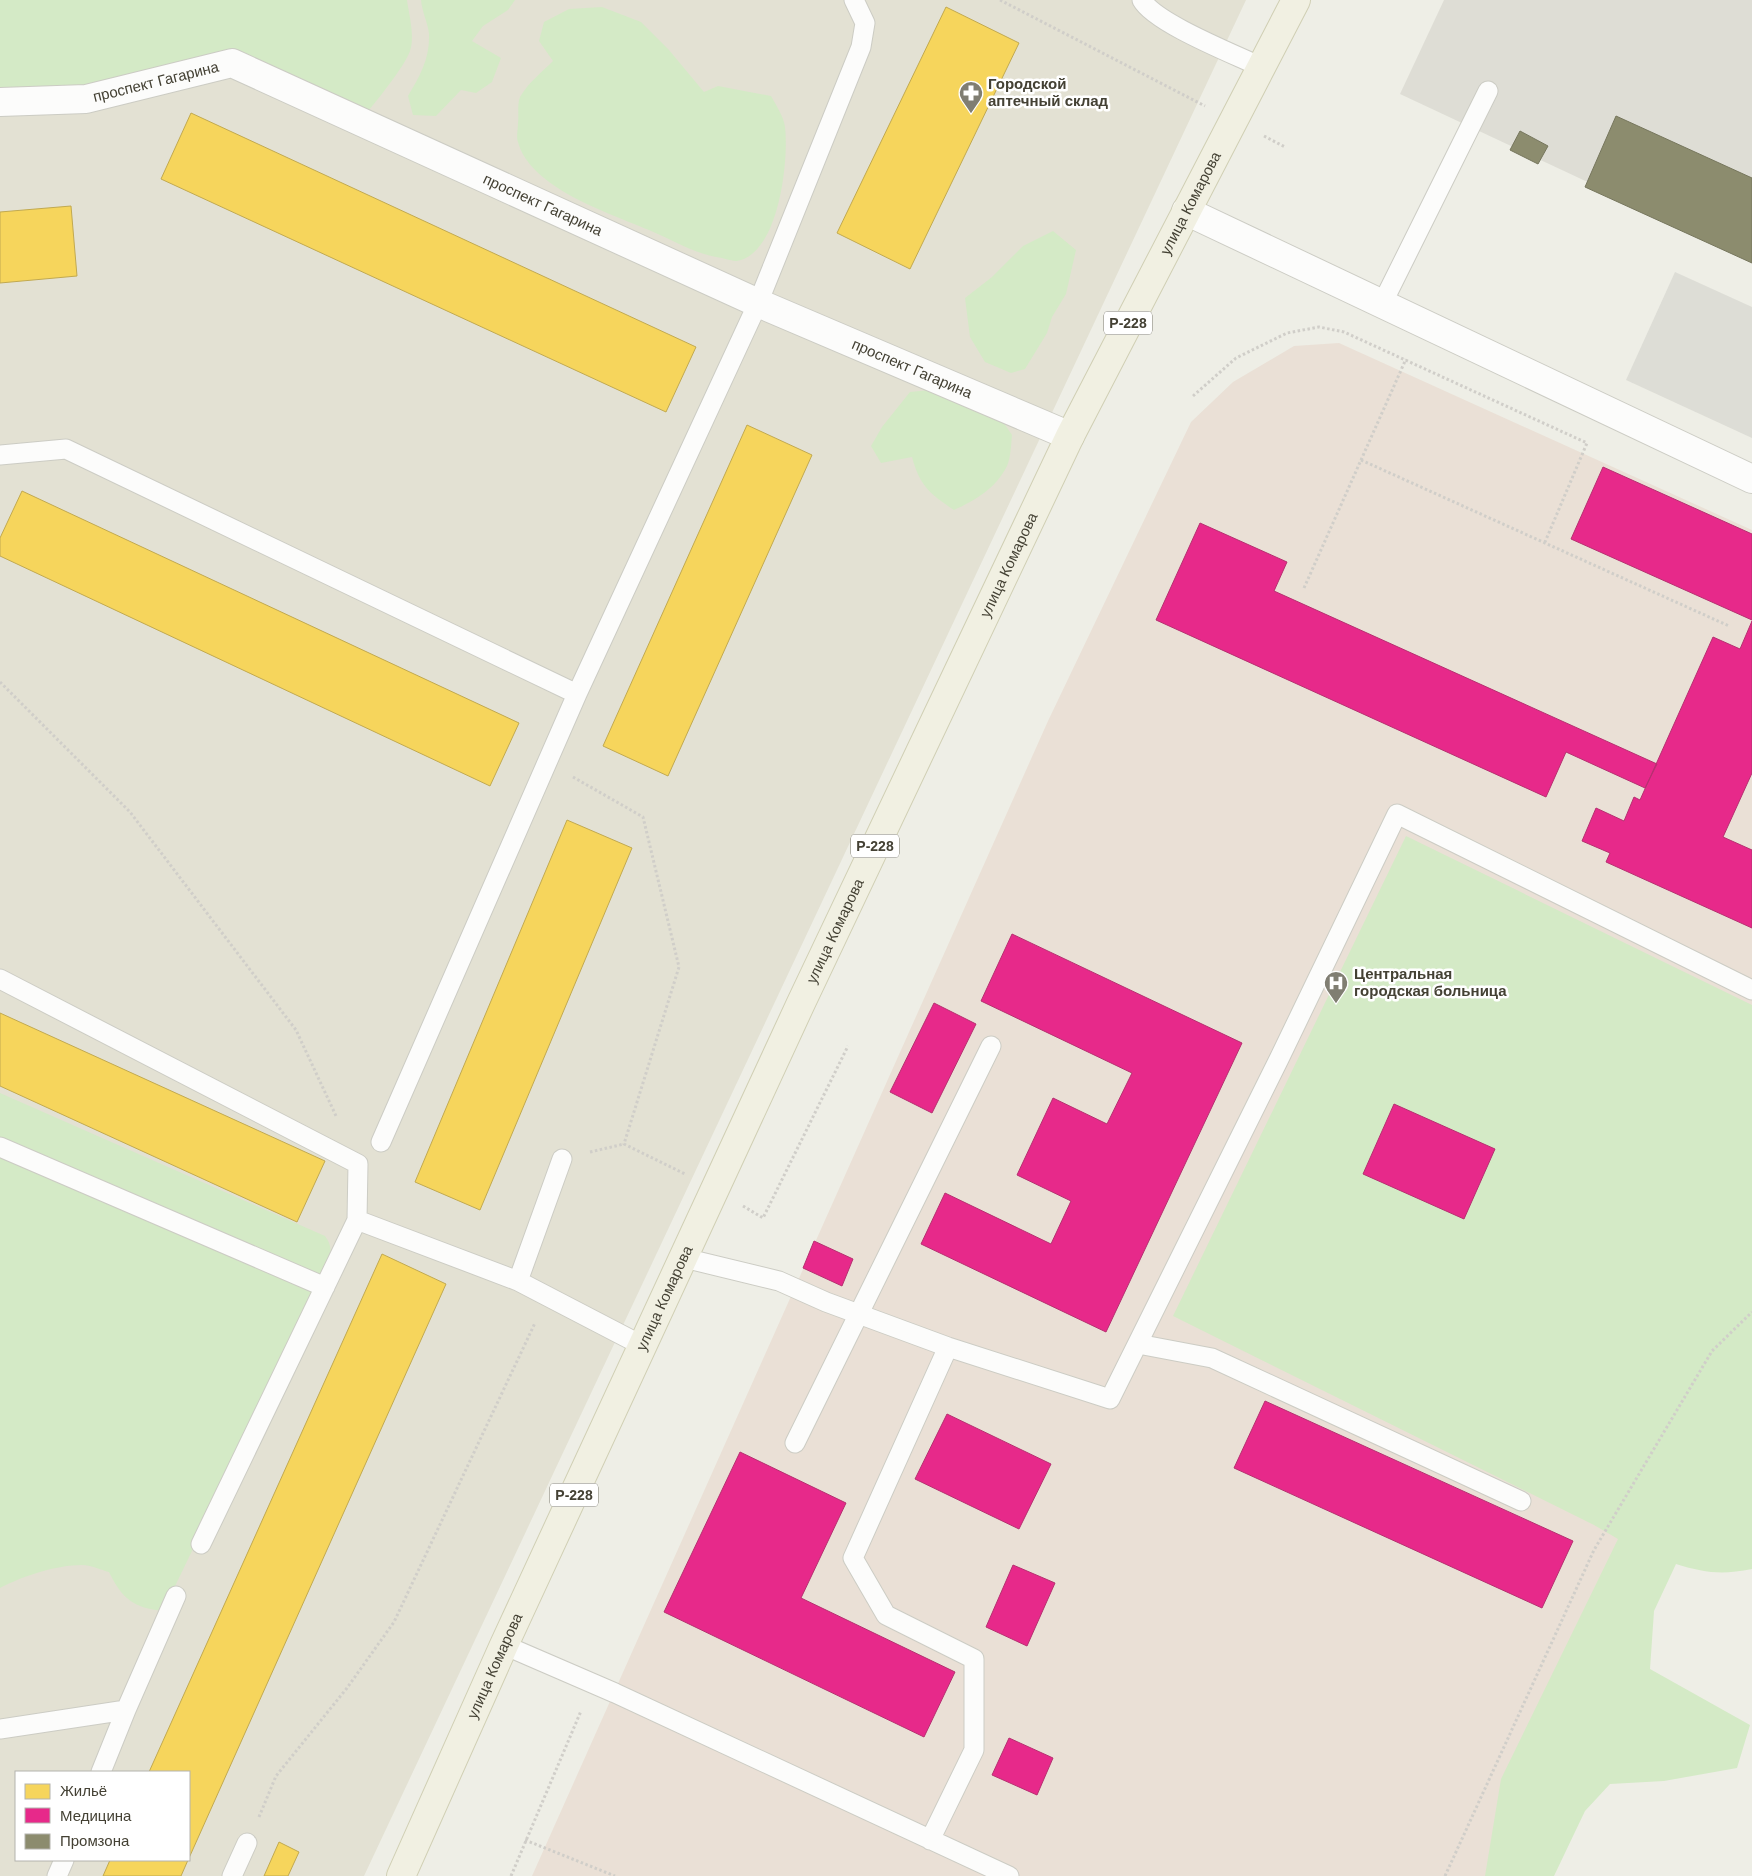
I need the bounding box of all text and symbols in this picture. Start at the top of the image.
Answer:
street label: проспект Гагарина [91,57,221,105]
place label: Городской аптечный склад [988,75,1109,109]
pharmacy icon: Городской аптечный склад [958,80,984,114]
street label: улица Комарова [1156,148,1224,258]
street label: проспект Гагарина [481,170,606,239]
road number: Р-228 [1104,312,1152,334]
street label: проспект Гагарина [850,335,975,402]
street label: улица Комарова [976,509,1041,620]
road number: Р-228 [851,834,899,858]
street label: улица Комарова [803,875,867,986]
place label: Центральная городская больница [1354,965,1507,999]
hospital icon: Центральная городская больница [1323,970,1349,1004]
street label: улица Комарова [632,1242,696,1353]
road number: Р-228 [550,1484,598,1506]
street label: улица Комарова [463,1610,526,1721]
legend [15,1771,190,1861]
text: Жильё [60,1782,107,1799]
text: Медицина [60,1807,132,1824]
text: Промзона [60,1832,130,1849]

